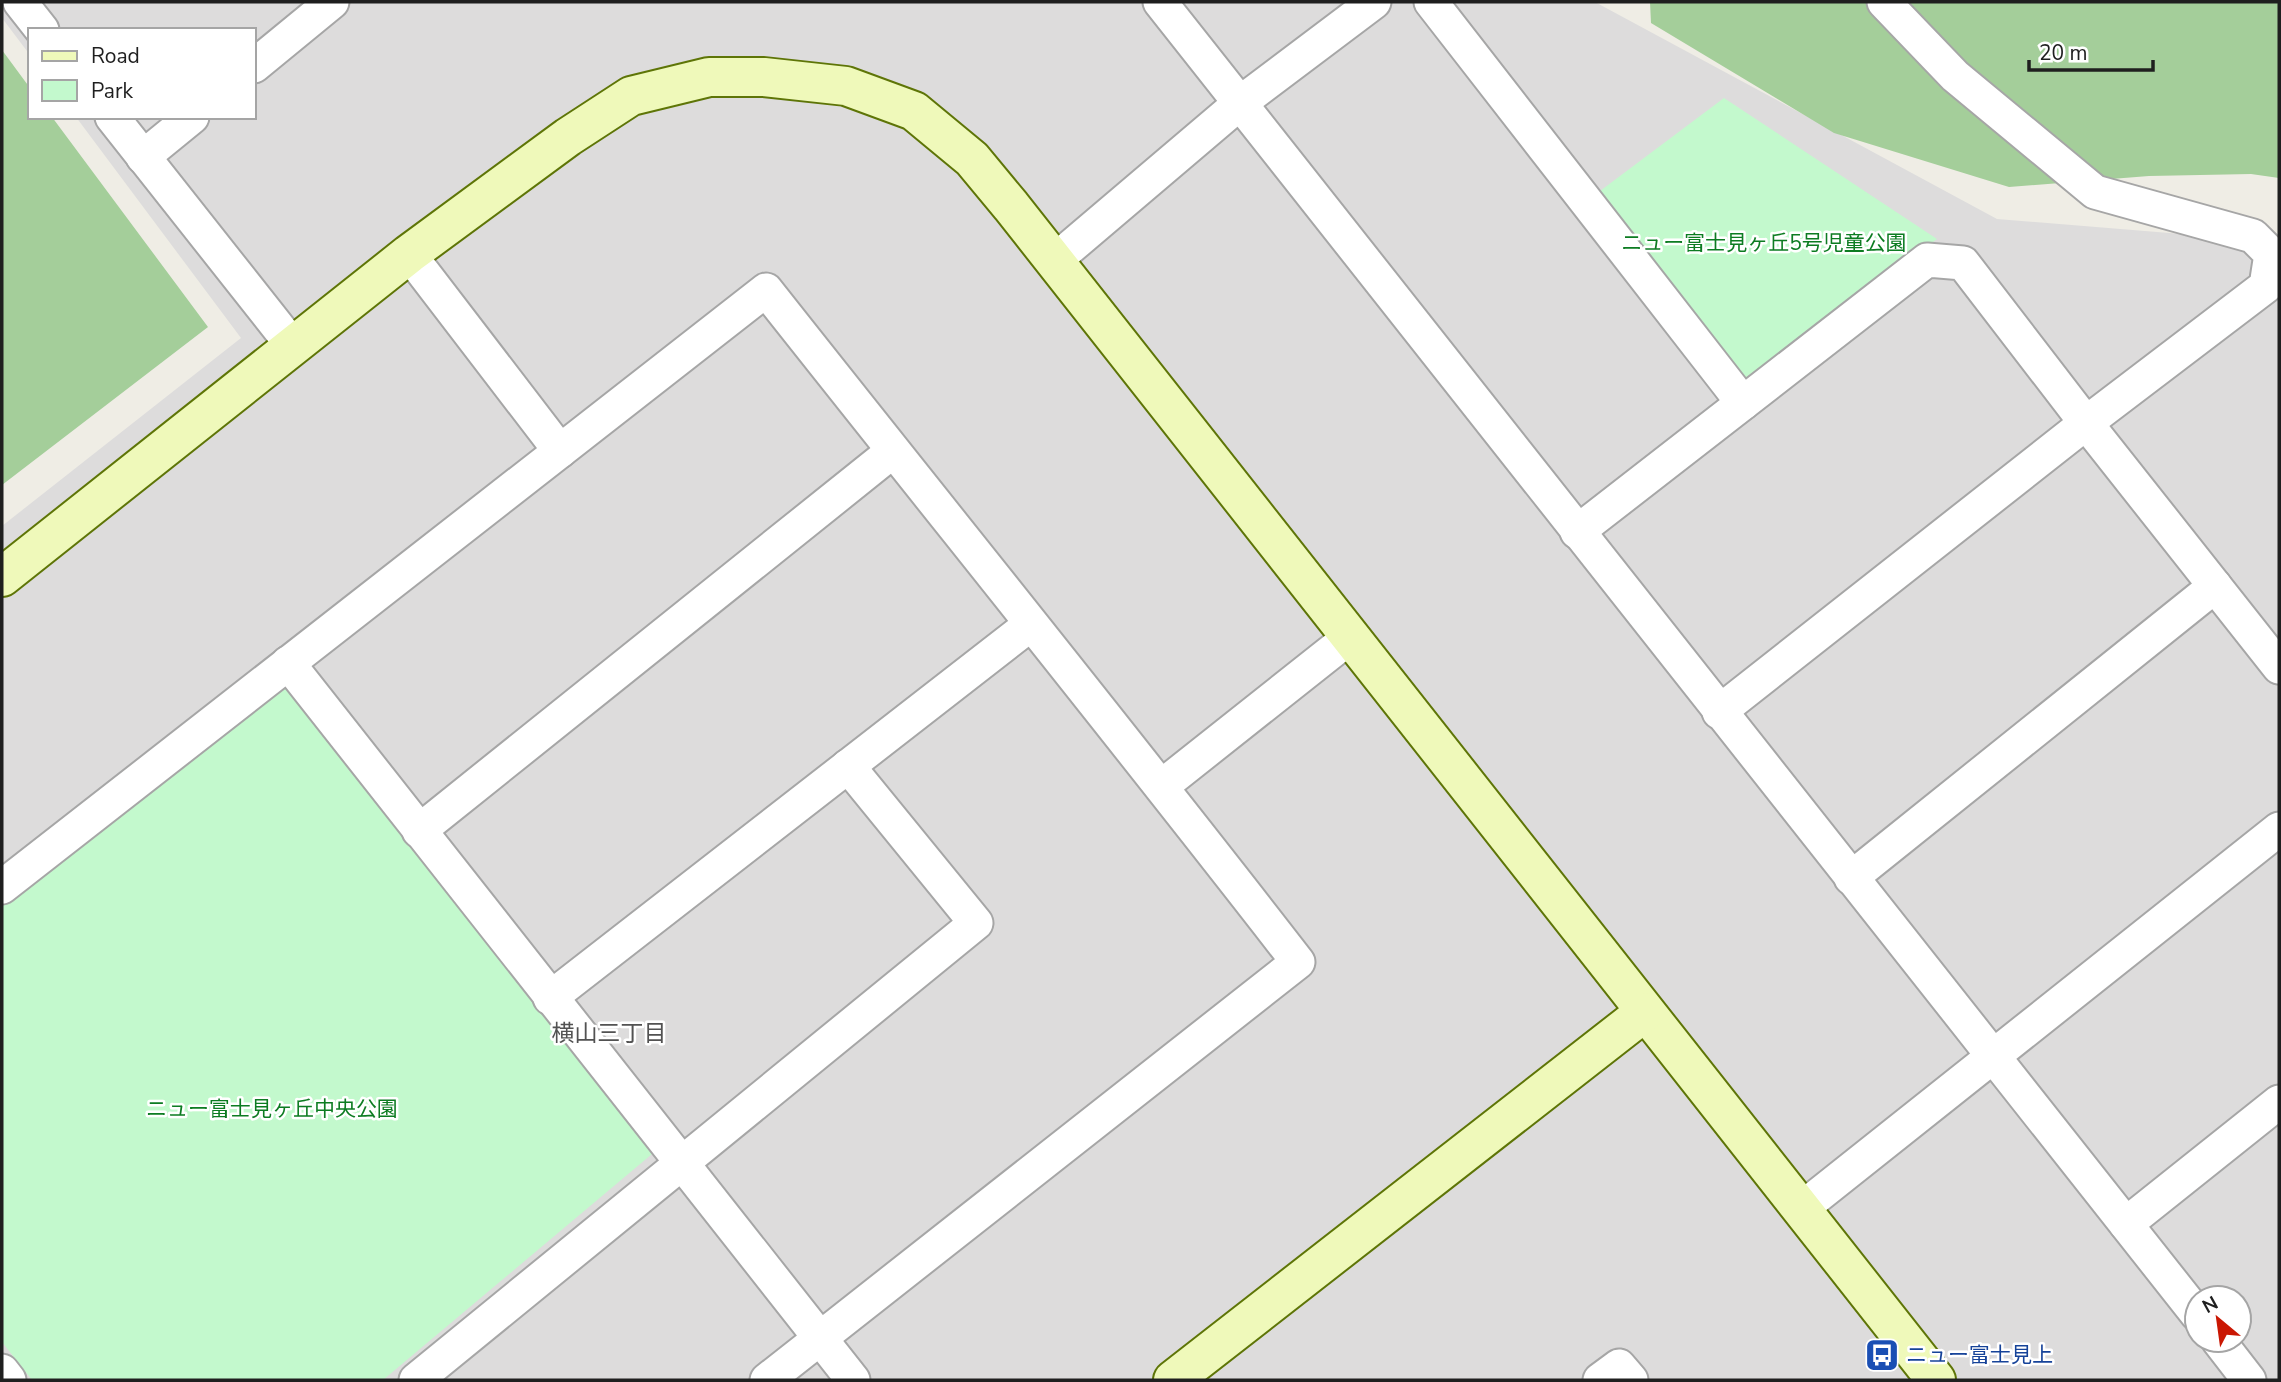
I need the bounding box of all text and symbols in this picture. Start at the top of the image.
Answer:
legend [28,28,256,119]
scale bar [2029,28,2153,72]
text: 20 m [2039,39,2088,67]
text: Road [91,42,140,70]
text: Park [91,77,133,105]
park label: ニュー富士見ヶ丘5号児童公園 [1621,229,1907,257]
district label: 横山三丁目 [552,1018,667,1049]
park label: ニュー富士見ヶ丘中央公園 [146,1095,398,1123]
north arrow [2183,1284,2253,1354]
text: N [2198,1290,2223,1320]
bus stop icon: ニュー富士見上 [1863,1336,1901,1374]
place label: ニュー富士見上 [1906,1341,2053,1369]

